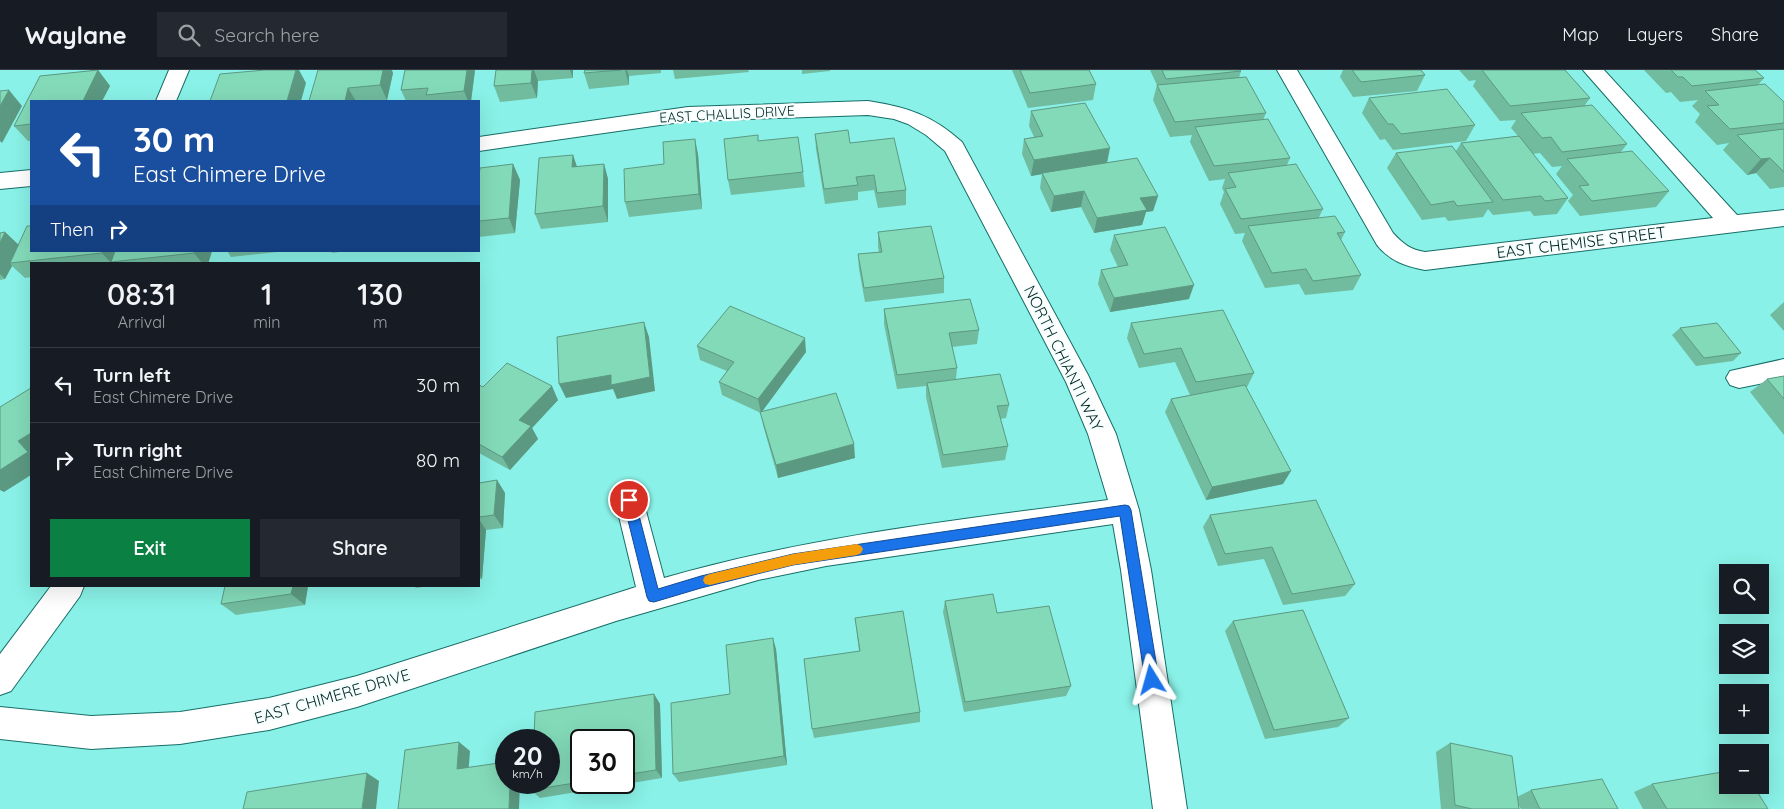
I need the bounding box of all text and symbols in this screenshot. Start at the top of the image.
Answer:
search box [157,12,507,57]
text: Waylane [25,20,127,50]
icon: search [175,21,203,49]
text: Search here [215,23,319,47]
text: Map [1562,23,1599,46]
text: Layers [1627,23,1683,46]
text: Share [1711,23,1759,46]
street label: EAST CHALLIS DRIVE [659,101,795,127]
text: 30 m [133,117,215,161]
icon: left [50,120,115,185]
text: East Chimere Drive [133,160,326,188]
icon: right [104,215,132,243]
text: Then [50,217,94,241]
street label: EAST CHEMISE STREET [1495,222,1667,262]
text: 08:31 [107,275,176,313]
text: 1 [261,275,273,313]
text: 130 [357,275,403,313]
street label: NORTH CHIANTI WAY [1020,282,1108,434]
text: Arrival [118,312,166,332]
text: min [253,312,280,332]
text: m [373,312,387,332]
text: Turn left [93,363,171,387]
icon: left [50,371,78,399]
text: 30 m [416,373,460,397]
text: East Chimere Drive [93,387,233,407]
text: Turn right [93,438,182,462]
icon: right [50,446,78,474]
text: 80 m [416,448,460,472]
text: East Chimere Drive [93,462,233,482]
pin [608,479,650,521]
icon: arrive [615,486,643,514]
button: Exit [50,519,250,577]
button: Share [260,519,460,577]
map controls [1719,564,1769,794]
button: search [1719,564,1769,614]
button: layers [1719,624,1769,674]
position arrow [1125,653,1177,705]
street label: EAST CHIMERE DRIVE [252,664,412,728]
button: + [1719,684,1769,734]
speed limit sign: 30 [570,729,635,794]
text: 20 [513,740,542,771]
button: − [1719,744,1769,794]
text: km/h [512,766,543,781]

